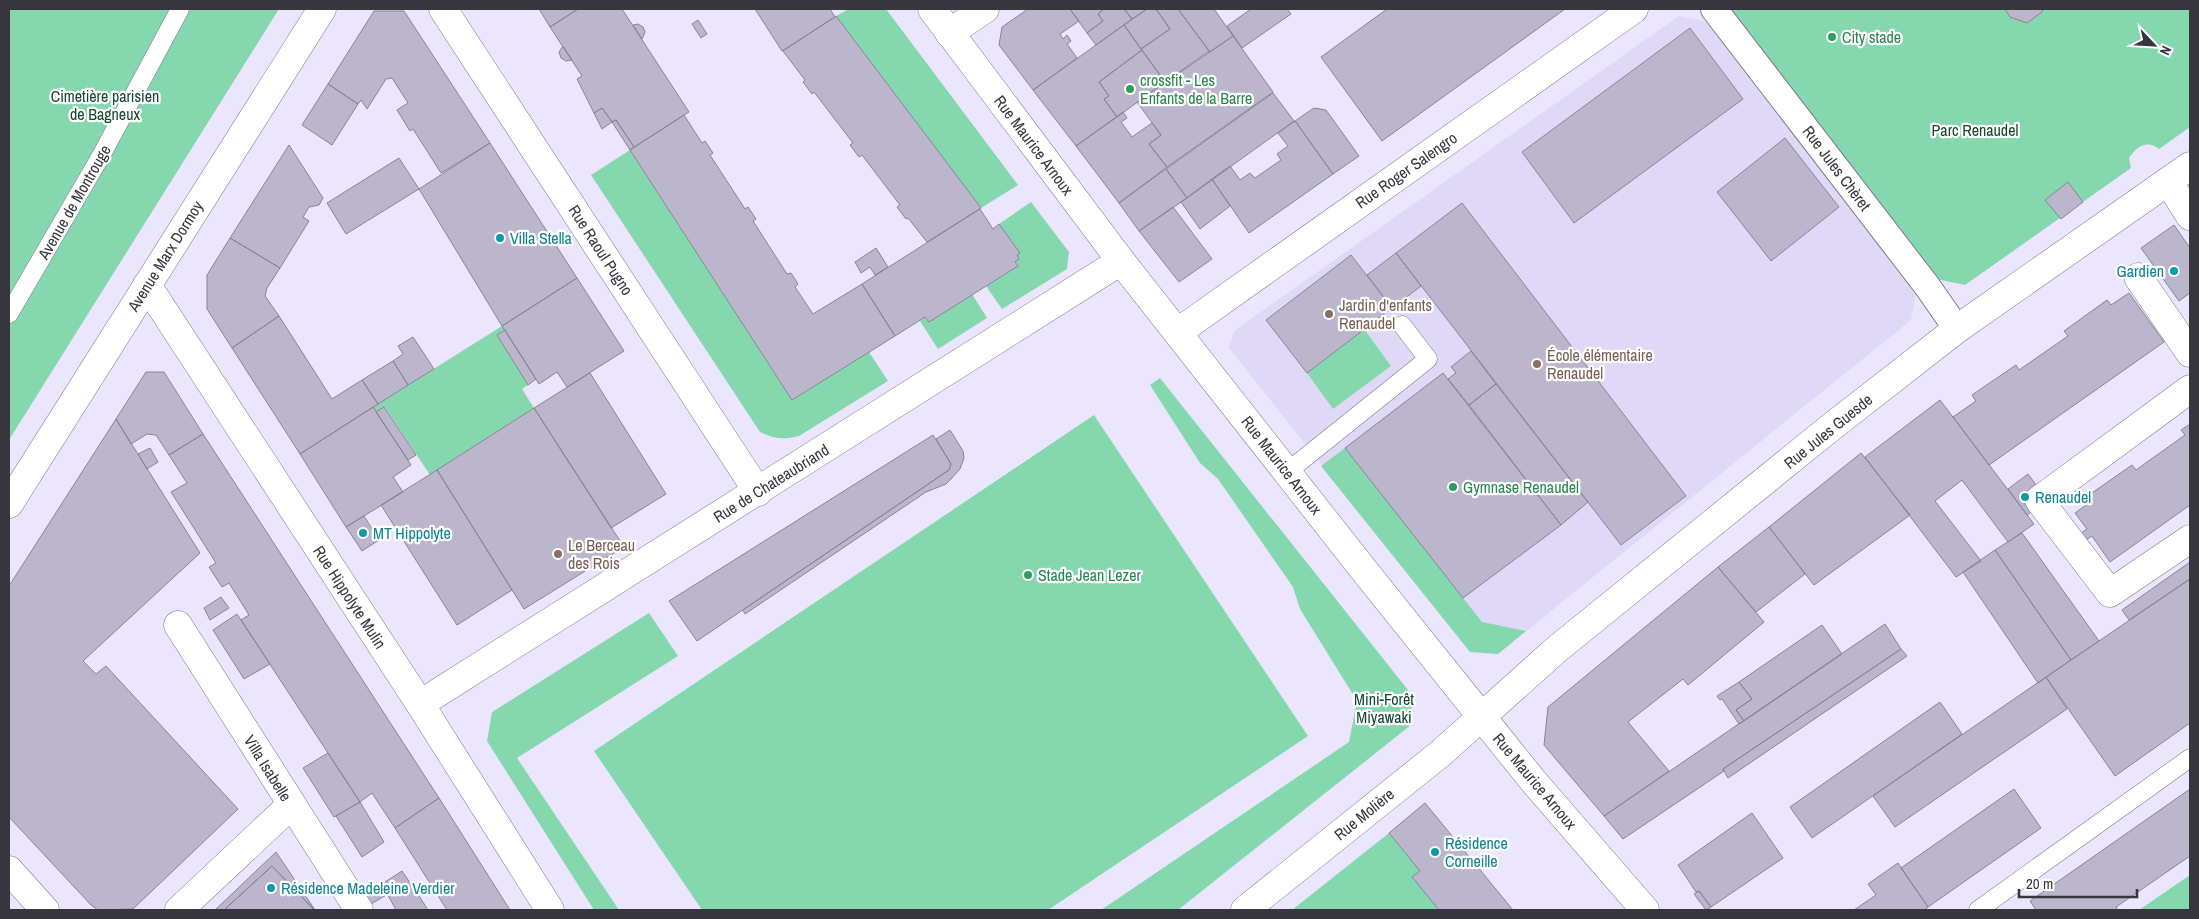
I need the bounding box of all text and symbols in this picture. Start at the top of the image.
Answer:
north arrow [2129,20,2179,70]
place label: City stade [1842,26,1901,48]
marker: City stade [1826,31,1838,43]
text: N [2156,43,2176,58]
place label: crossfit - Les Enfants de la Barre [1140,69,1252,109]
marker: crossfit - Les Enfants de la Barre [1124,83,1136,95]
park label: Cimetière parisien de Bagneux [51,85,159,125]
street label: Rue Maurice Arnoux [989,91,1079,200]
park label: Parc Renaudel [1932,119,2018,141]
street label: Rue Jules Chèret [1798,121,1876,215]
street label: Rue Roger Salengro [1351,127,1461,213]
street label: Avenue de Montrouge [32,141,116,264]
street label: Avenue Marx Dormoy [122,196,208,316]
street label: Rue Raoul Pugno [564,201,638,299]
place label: Villa Stella [510,227,572,249]
marker: Villa Stella [494,232,506,244]
place label: Gardien [2117,260,2164,282]
marker: Gardien [2168,265,2180,277]
place label: Jardin d'enfants Renaudel [1339,294,1432,334]
marker: Jardin d'enfants Renaudel [1323,308,1335,320]
place label: École élémentaire Renaudel [1547,344,1653,384]
marker: École élémentaire Renaudel [1531,358,1543,370]
street label: Rue Jules Guesde [1779,388,1877,474]
street label: Rue Maurice Arnoux [1237,411,1328,519]
street label: Rue de Chateaubriand [709,438,833,528]
place label: Gymnase Renaudel [1463,476,1579,498]
marker: Gymnase Renaudel [1447,481,1459,493]
place label: Renaudel [2035,486,2091,508]
marker: Renaudel [2019,491,2031,503]
place label: MT Hippolyte [373,522,451,544]
marker: MT Hippolyte [357,527,369,539]
place label: Le Berceau des Rois [568,534,635,574]
street label: Rue Hippolyte Mulin [308,541,392,653]
marker: Le Berceau des Rois [552,548,564,560]
place label: Stade Jean Lezer [1038,564,1141,586]
marker: Stade Jean Lezer [1022,569,1034,581]
park label: Mini-Forêt Miyawaki [1354,688,1414,728]
street label: Rue Maurice Arnoux [1488,728,1582,834]
street label: Villa Isabelle [239,731,297,805]
street label: Rue Molière [1329,783,1399,845]
place label: Résidence Corneille [1445,832,1508,872]
marker: Résidence Corneille [1429,846,1441,858]
scale bar [2019,866,2136,898]
text: 20 m [2026,873,2053,894]
place label: Résidence Madeleine Verdier [281,877,455,899]
marker: Résidence Madeleine Verdier [265,882,277,894]

